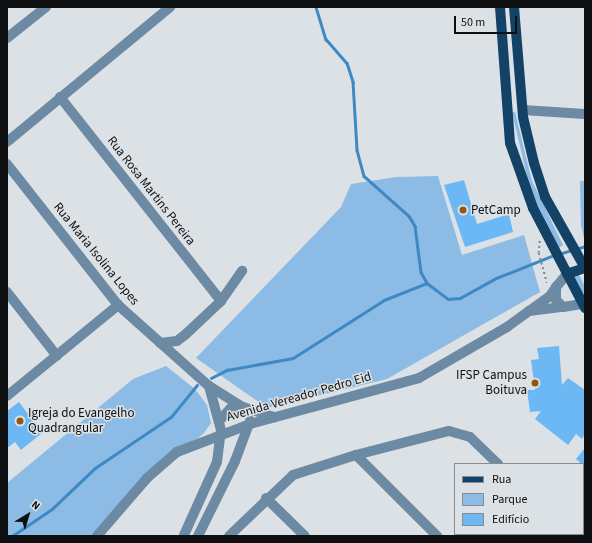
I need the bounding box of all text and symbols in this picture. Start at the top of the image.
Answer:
scale bar [456,8,519,34]
text: 50 m [461,14,485,31]
street label: Rua Rosa Martins Pereira [104,133,198,249]
street label: Rua Maria Isolina Lopes [50,200,142,308]
place label: PetCamp [471,202,521,218]
marker: PetCamp [458,205,468,215]
place label: IFSP Campus Boituva [456,368,527,399]
street label: Avenida Vereador Pedro Eid [225,369,373,425]
marker: IFSP Campus Boituva [530,378,540,388]
place label: Igreja do Evangelho Quadrangular [28,406,134,437]
marker: Igreja do Evangelho Quadrangular [15,416,25,426]
legend [454,463,584,535]
text: Rua [492,471,511,488]
text: Parque [492,491,528,508]
north arrow [8,495,48,535]
text: N [28,497,43,513]
text: Edifício [492,511,529,528]

